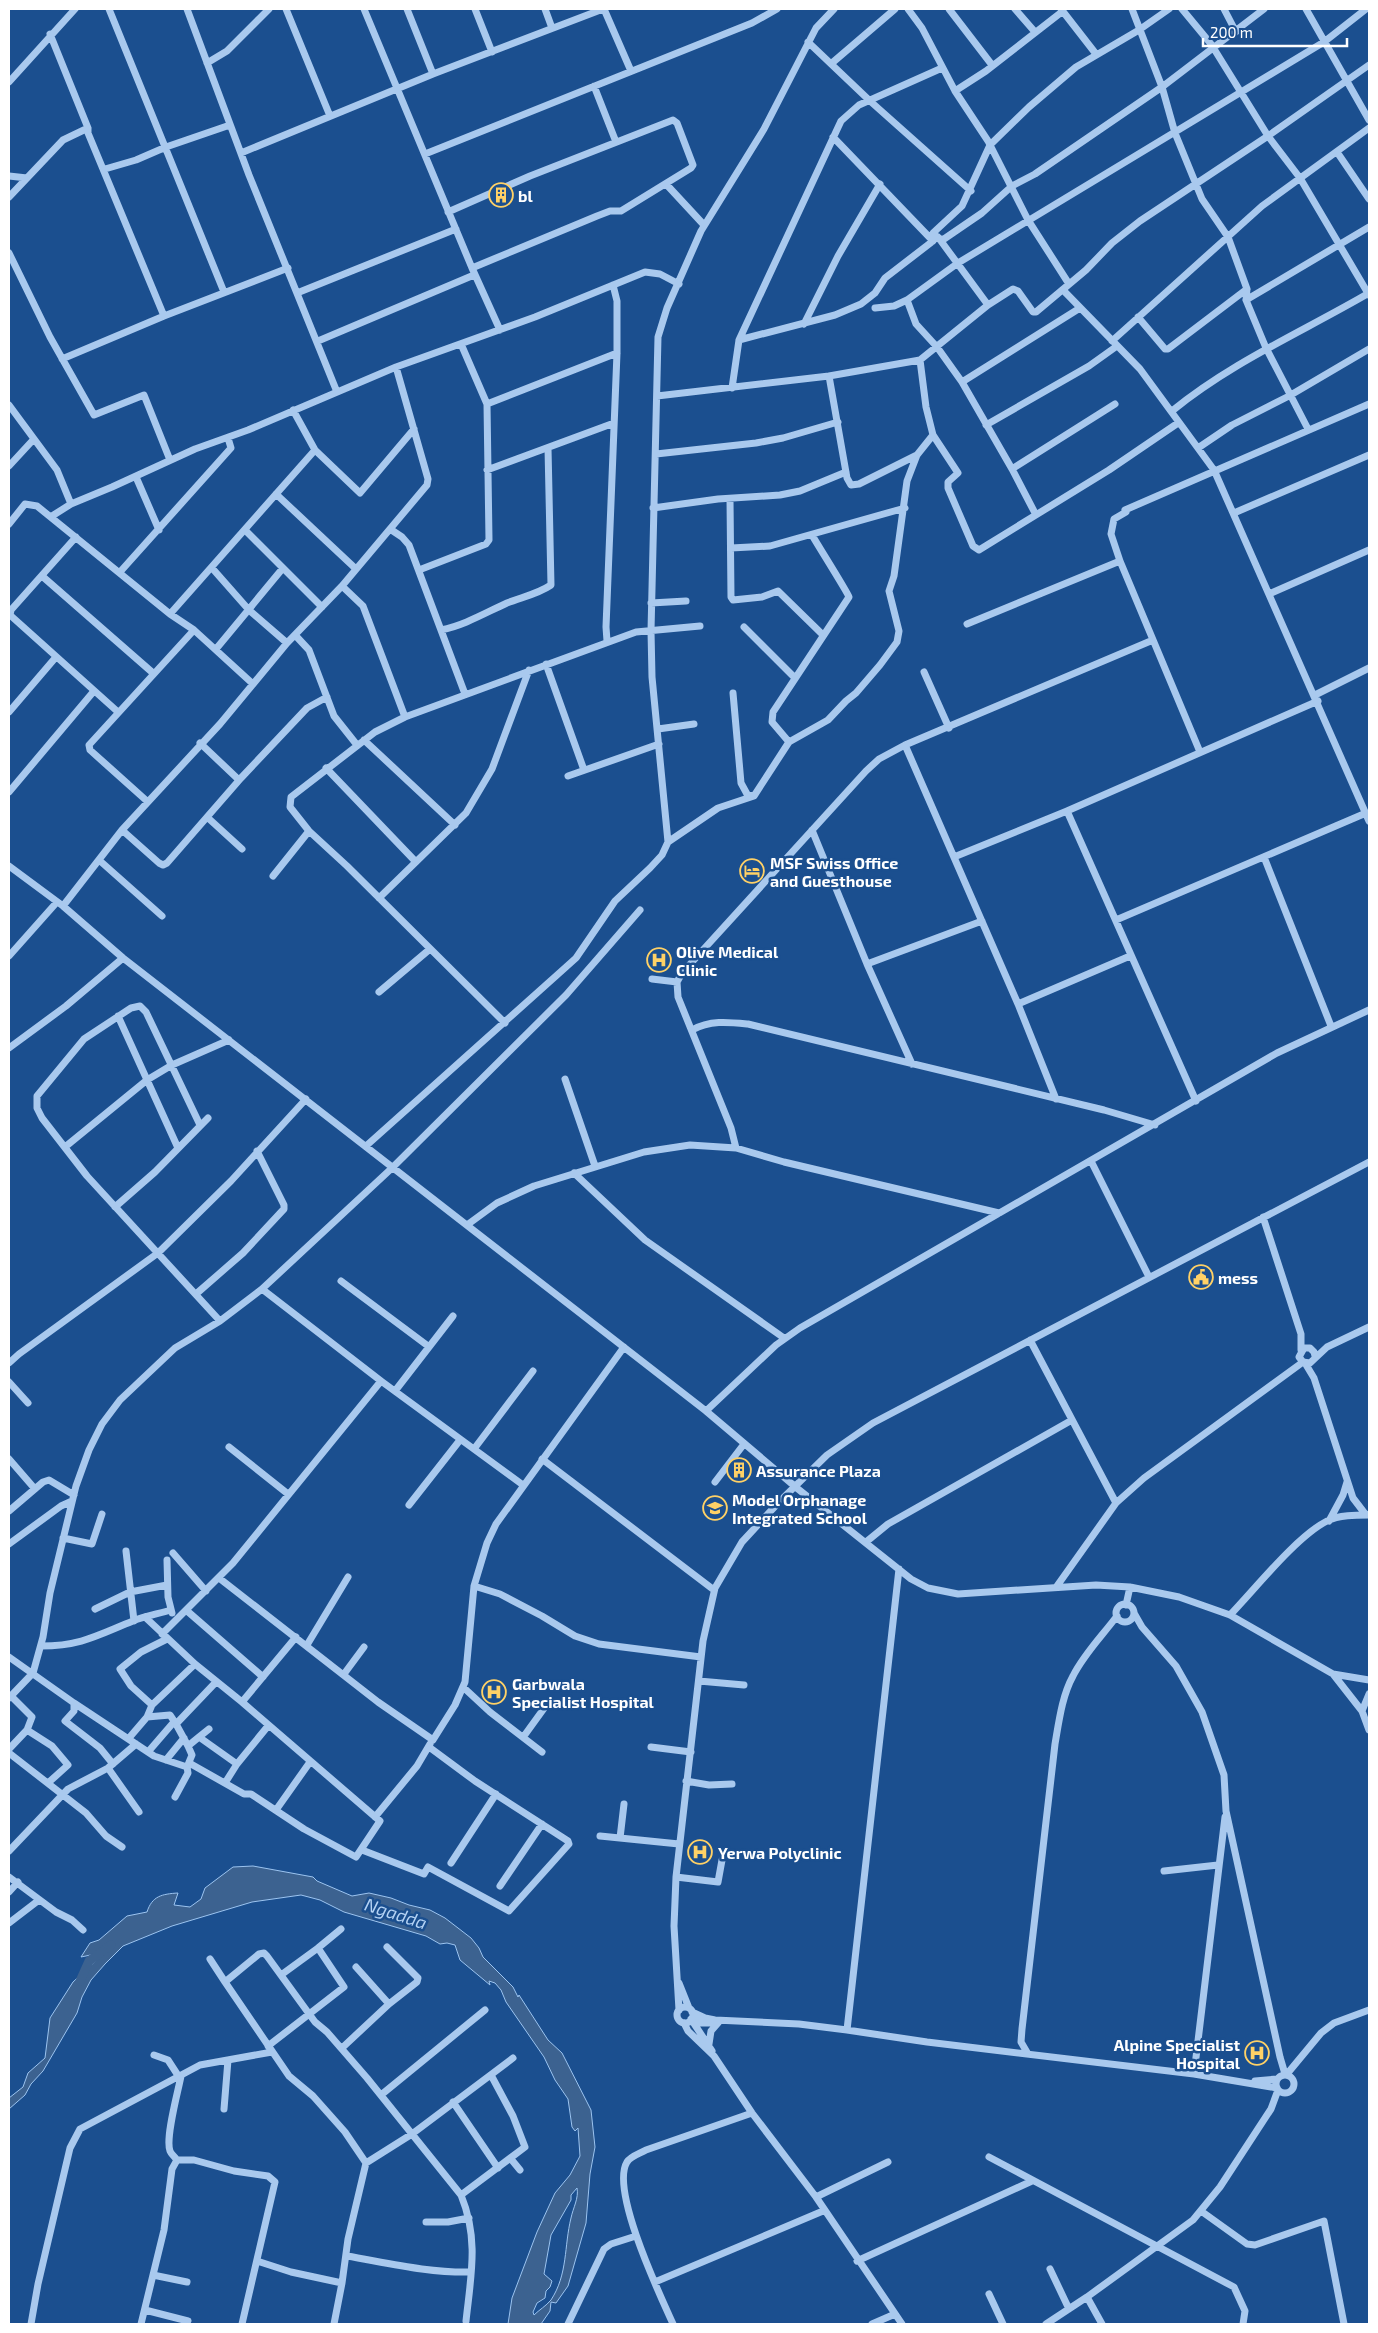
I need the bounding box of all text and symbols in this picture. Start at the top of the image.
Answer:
scale bar [1203,15,1347,47]
text: 200 m [1210,23,1253,41]
building icon: bl [488,182,514,208]
place label: bl [518,186,534,205]
place label: MSF Swiss Office and Guesthouse [770,853,898,890]
hotel icon: MSF Swiss Office and Guesthouse [739,858,765,884]
place label: Olive Medical Clinic [676,942,779,979]
hospital icon: Olive Medical Clinic [646,947,672,973]
public building icon: mess [1188,1264,1214,1290]
place label: mess [1218,1268,1258,1287]
building icon: Assurance Plaza [726,1457,752,1483]
place label: Assurance Plaza [756,1461,881,1480]
place label: Model Orphanage Integrated School [732,1490,868,1527]
school or university icon: Model Orphanage Integrated School [702,1495,728,1521]
place label: Garbwala Specialist Hospital [512,1674,655,1711]
hospital icon: Garbwala Specialist Hospital [481,1679,507,1705]
hospital icon: Yerwa Polyclinic [687,1839,713,1865]
place label: Yerwa Polyclinic [718,1843,842,1863]
water label: Ngadda [362,1893,430,1933]
place label: Alpine Specialist Hospital [1114,2035,1241,2072]
hospital icon: Alpine Specialist Hospital [1244,2040,1270,2066]

